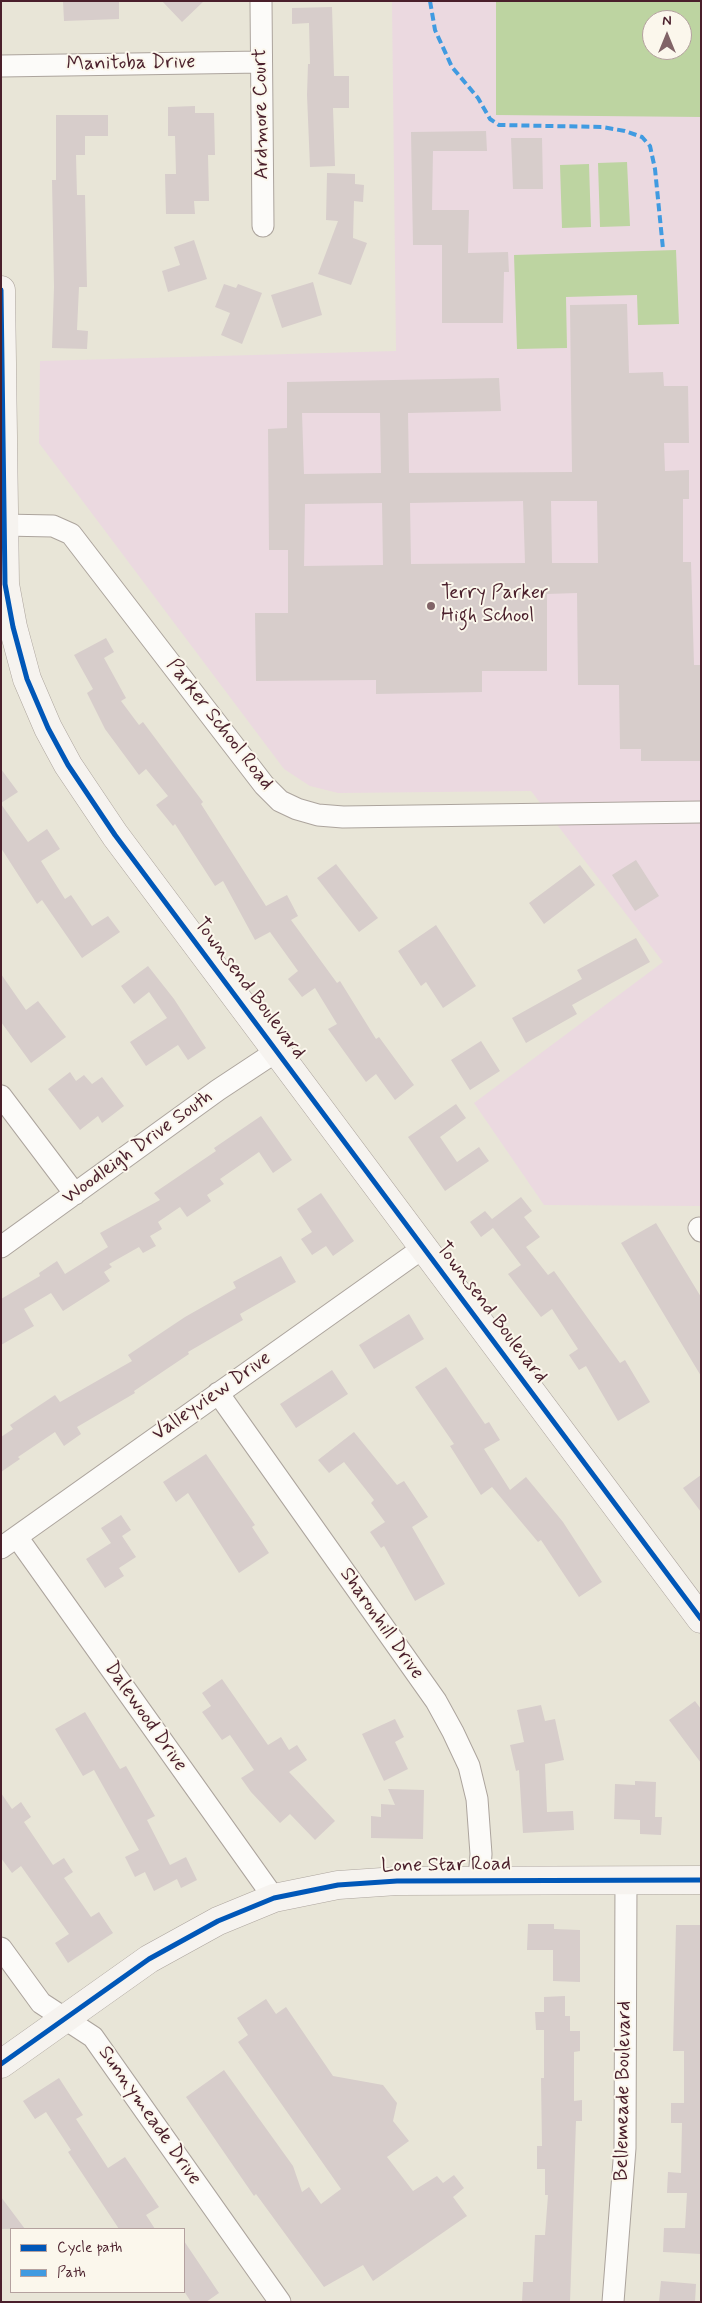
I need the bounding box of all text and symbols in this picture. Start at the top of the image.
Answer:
north arrow [642,10,692,60]
text: N [662,12,672,30]
street label: Ardmore Court [249,48,275,180]
street label: Manitoba Drive [66,51,196,77]
place label: Terry Parker High School [441,582,549,629]
marker: Terry Parker High School [425,600,437,612]
street label: Parker School Road [160,655,278,795]
street label: Townsend Boulevard [188,913,310,1065]
street label: Woodleigh Drive South [58,1086,218,1210]
street label: Townsend Boulevard [430,1237,552,1389]
street label: Valleyview Drive [148,1347,276,1447]
street label: Sharonhill Drive [334,1563,428,1685]
street label: Dalewood Drive [98,1657,192,1777]
street label: Lone Star Road [381,1853,511,1879]
street label: Bellemeade Boulevard [610,2001,638,2181]
street label: Sunnymeade Drive [92,2042,206,2190]
legend [10,2228,185,2293]
text: Cycle path [57,2238,122,2258]
text: Path [57,2263,86,2283]

